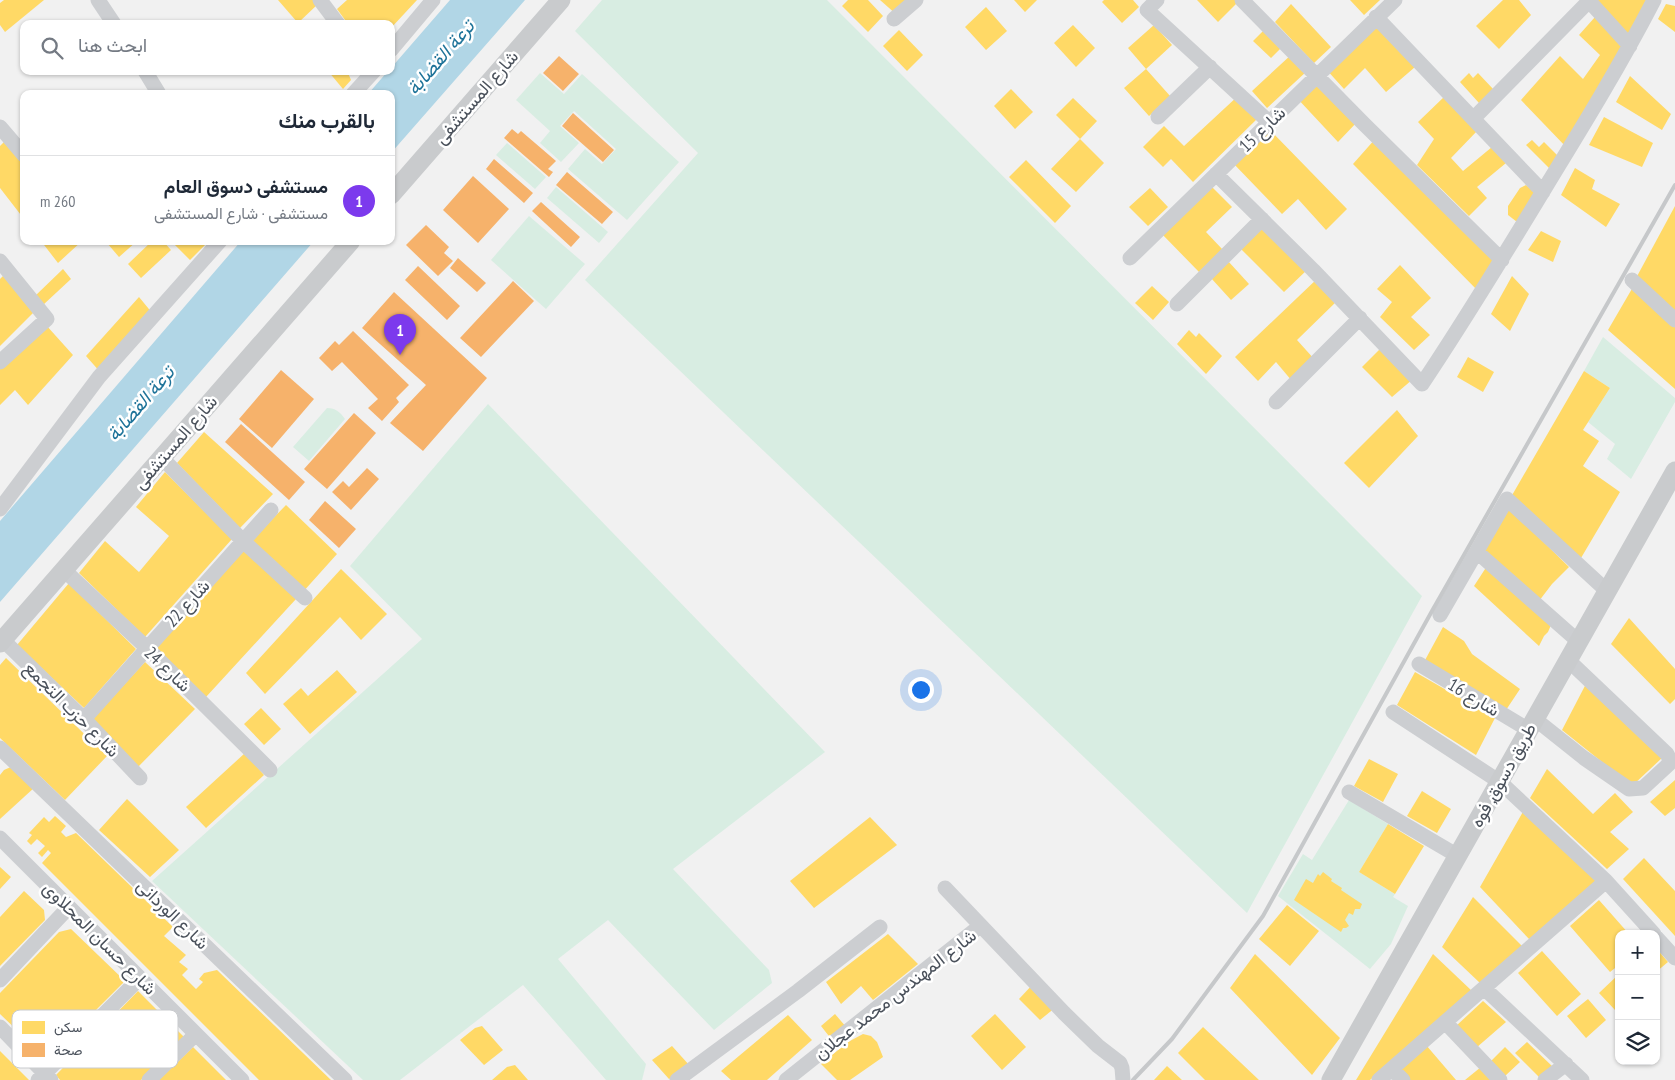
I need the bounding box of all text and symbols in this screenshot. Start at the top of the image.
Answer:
water label: ترعة القضابة [401,13,481,99]
search box [20,20,395,75]
text: ابحث هنا [78,33,147,57]
icon: search [38,34,66,62]
street label: شارع المستشفى [429,45,524,149]
street label: شارع 15 [1234,101,1291,158]
text: بالقرب منك [278,107,375,134]
text: مستشفى دسوق العام [164,174,328,198]
text: 260 m [40,191,75,211]
text: 1 [355,191,363,211]
text: مستشفى · شارع المستشفى [154,203,328,223]
pin: 1 [384,314,416,355]
water label: ترعة القضابة [101,359,181,445]
street label: شارع المستشفى [128,390,223,494]
street label: شارع 22 [160,574,215,632]
street label: شارع 24 [139,641,196,698]
street label: شارع حزب التجمع [18,656,125,763]
street label: شارع 16 [1443,673,1504,722]
your location [908,677,934,703]
street label: طريق دسوق, فوه [1465,719,1541,831]
street label: شارع الوردانى [131,874,214,955]
street label: شارع حسان المحلاوى [38,876,162,1000]
street label: شارع المهندس محمد عجلان [809,923,981,1065]
map controls [1615,930,1660,1065]
button: + [1615,930,1660,975]
button: − [1615,975,1660,1020]
legend [12,1010,178,1068]
text: سكن [54,1018,82,1036]
button: layers [1615,1020,1660,1065]
text: صحة [54,1041,83,1059]

